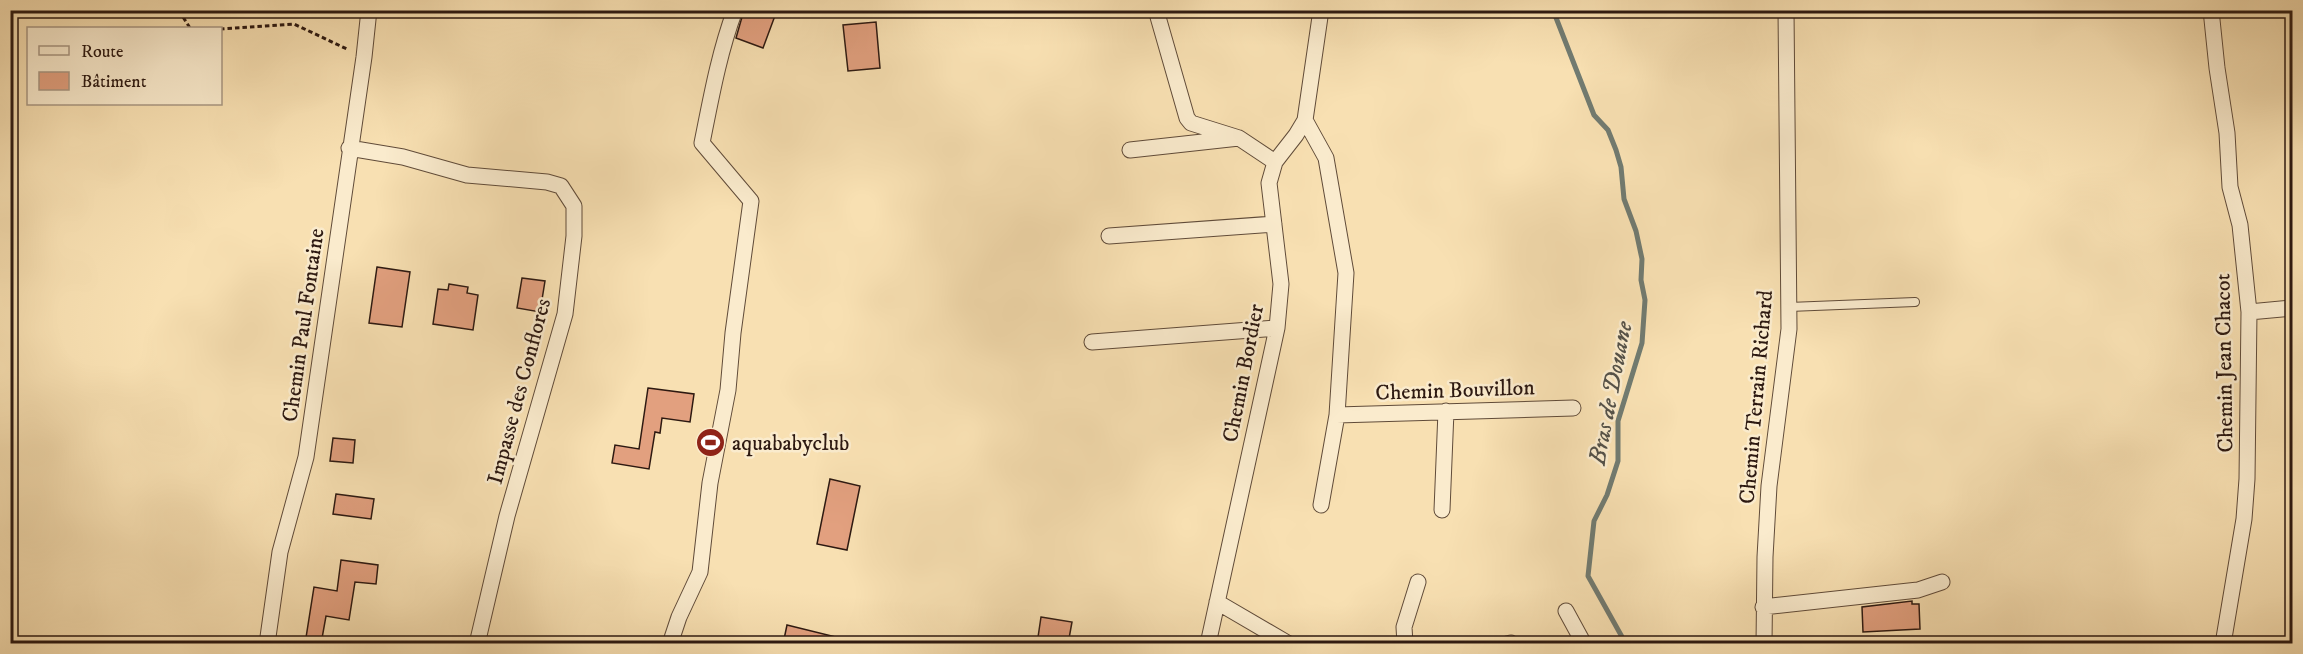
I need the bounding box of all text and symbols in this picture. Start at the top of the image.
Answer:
legend [27,27,222,105]
text: Route [81,41,124,63]
text: Bâtiment [81,71,147,93]
street label: Chemin Paul Fontaine [277,227,330,424]
street label: Chemin Jean Chacot [2209,273,2240,453]
street label: Chemin Terrain Richard [1734,289,1779,505]
street label: Impasse des Conflores [482,296,557,487]
street label: Chemin Bordier [1217,301,1270,445]
water label: Bras de Douane [1582,318,1640,468]
street label: Chemin Bouvillon [1375,374,1536,407]
sports icon: aquababyclub [695,426,727,458]
place label: aquababyclub [732,430,849,457]

